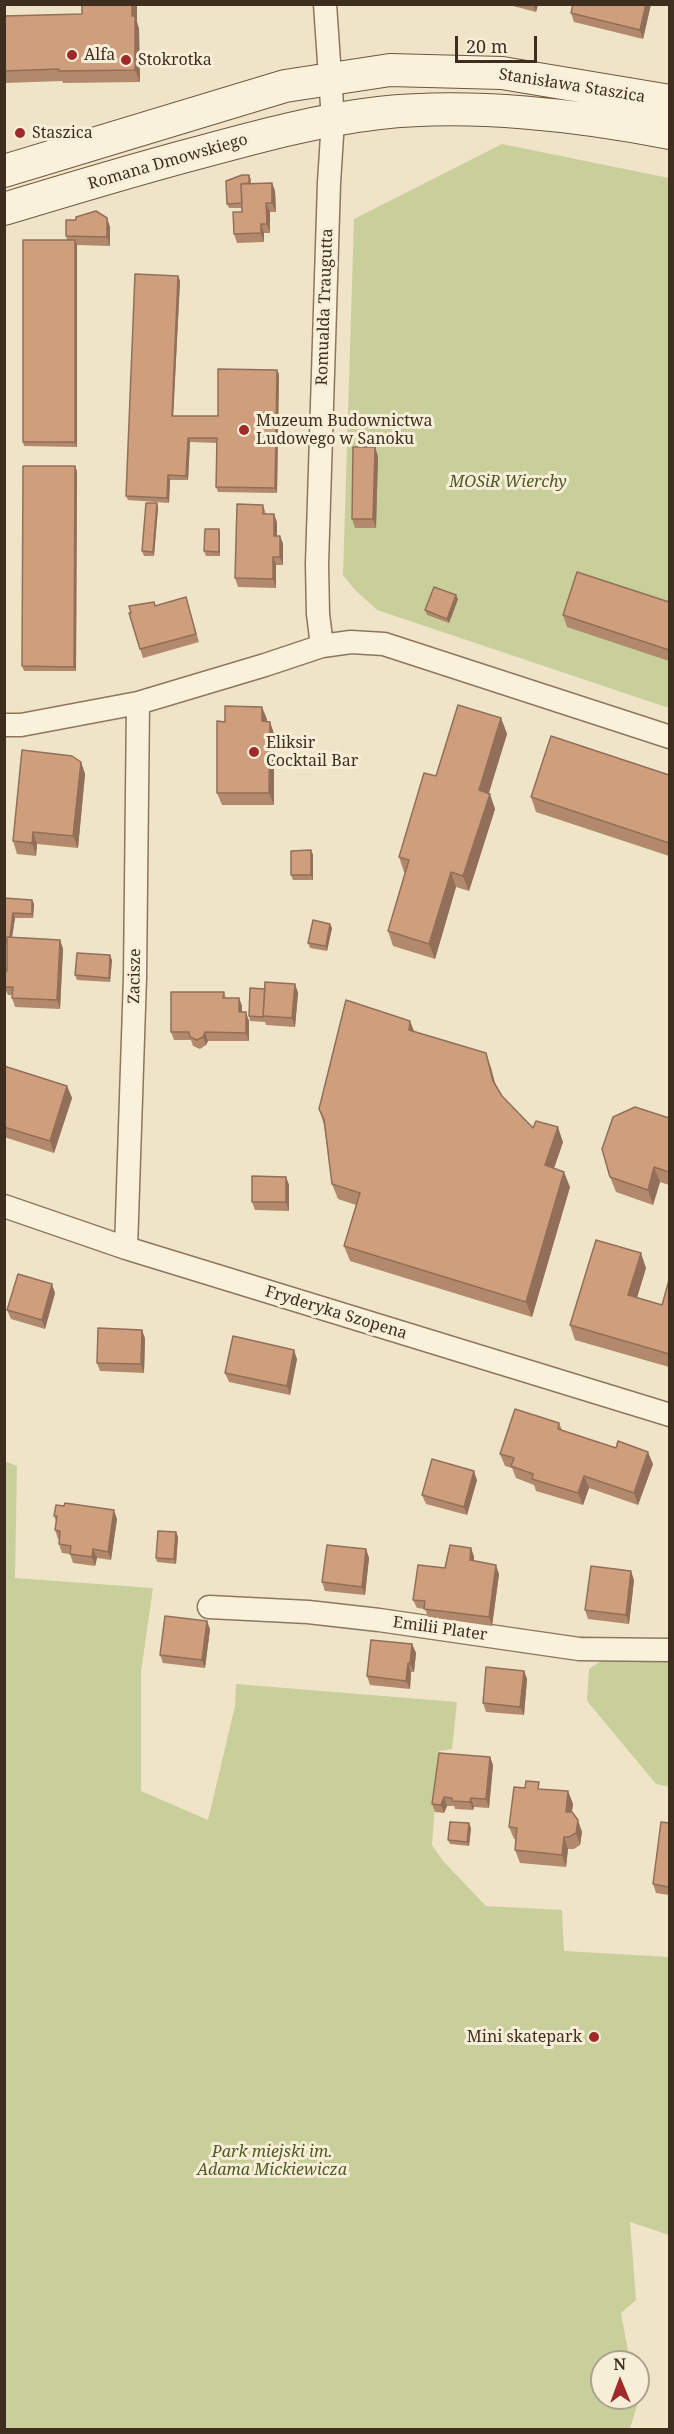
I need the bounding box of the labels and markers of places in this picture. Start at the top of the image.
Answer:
place label: Alfa [84,45,115,65]
marker: Alfa [65,48,79,62]
place label: Stokrotka [138,50,212,70]
marker: Stokrotka [119,53,133,67]
place label: Staszica [32,123,93,143]
marker: Staszica [13,126,27,140]
place label: Muzeum Budownictwa Ludowego w Sanoku [256,411,433,449]
marker: Muzeum Budownictwa Ludowego w Sanoku [237,423,251,437]
place label: Eliksir Cocktail Bar [266,733,358,771]
marker: Eliksir Cocktail Bar [247,745,261,759]
place label: Mini skatepark [467,2027,582,2047]
marker: Mini skatepark [587,2030,601,2044]

